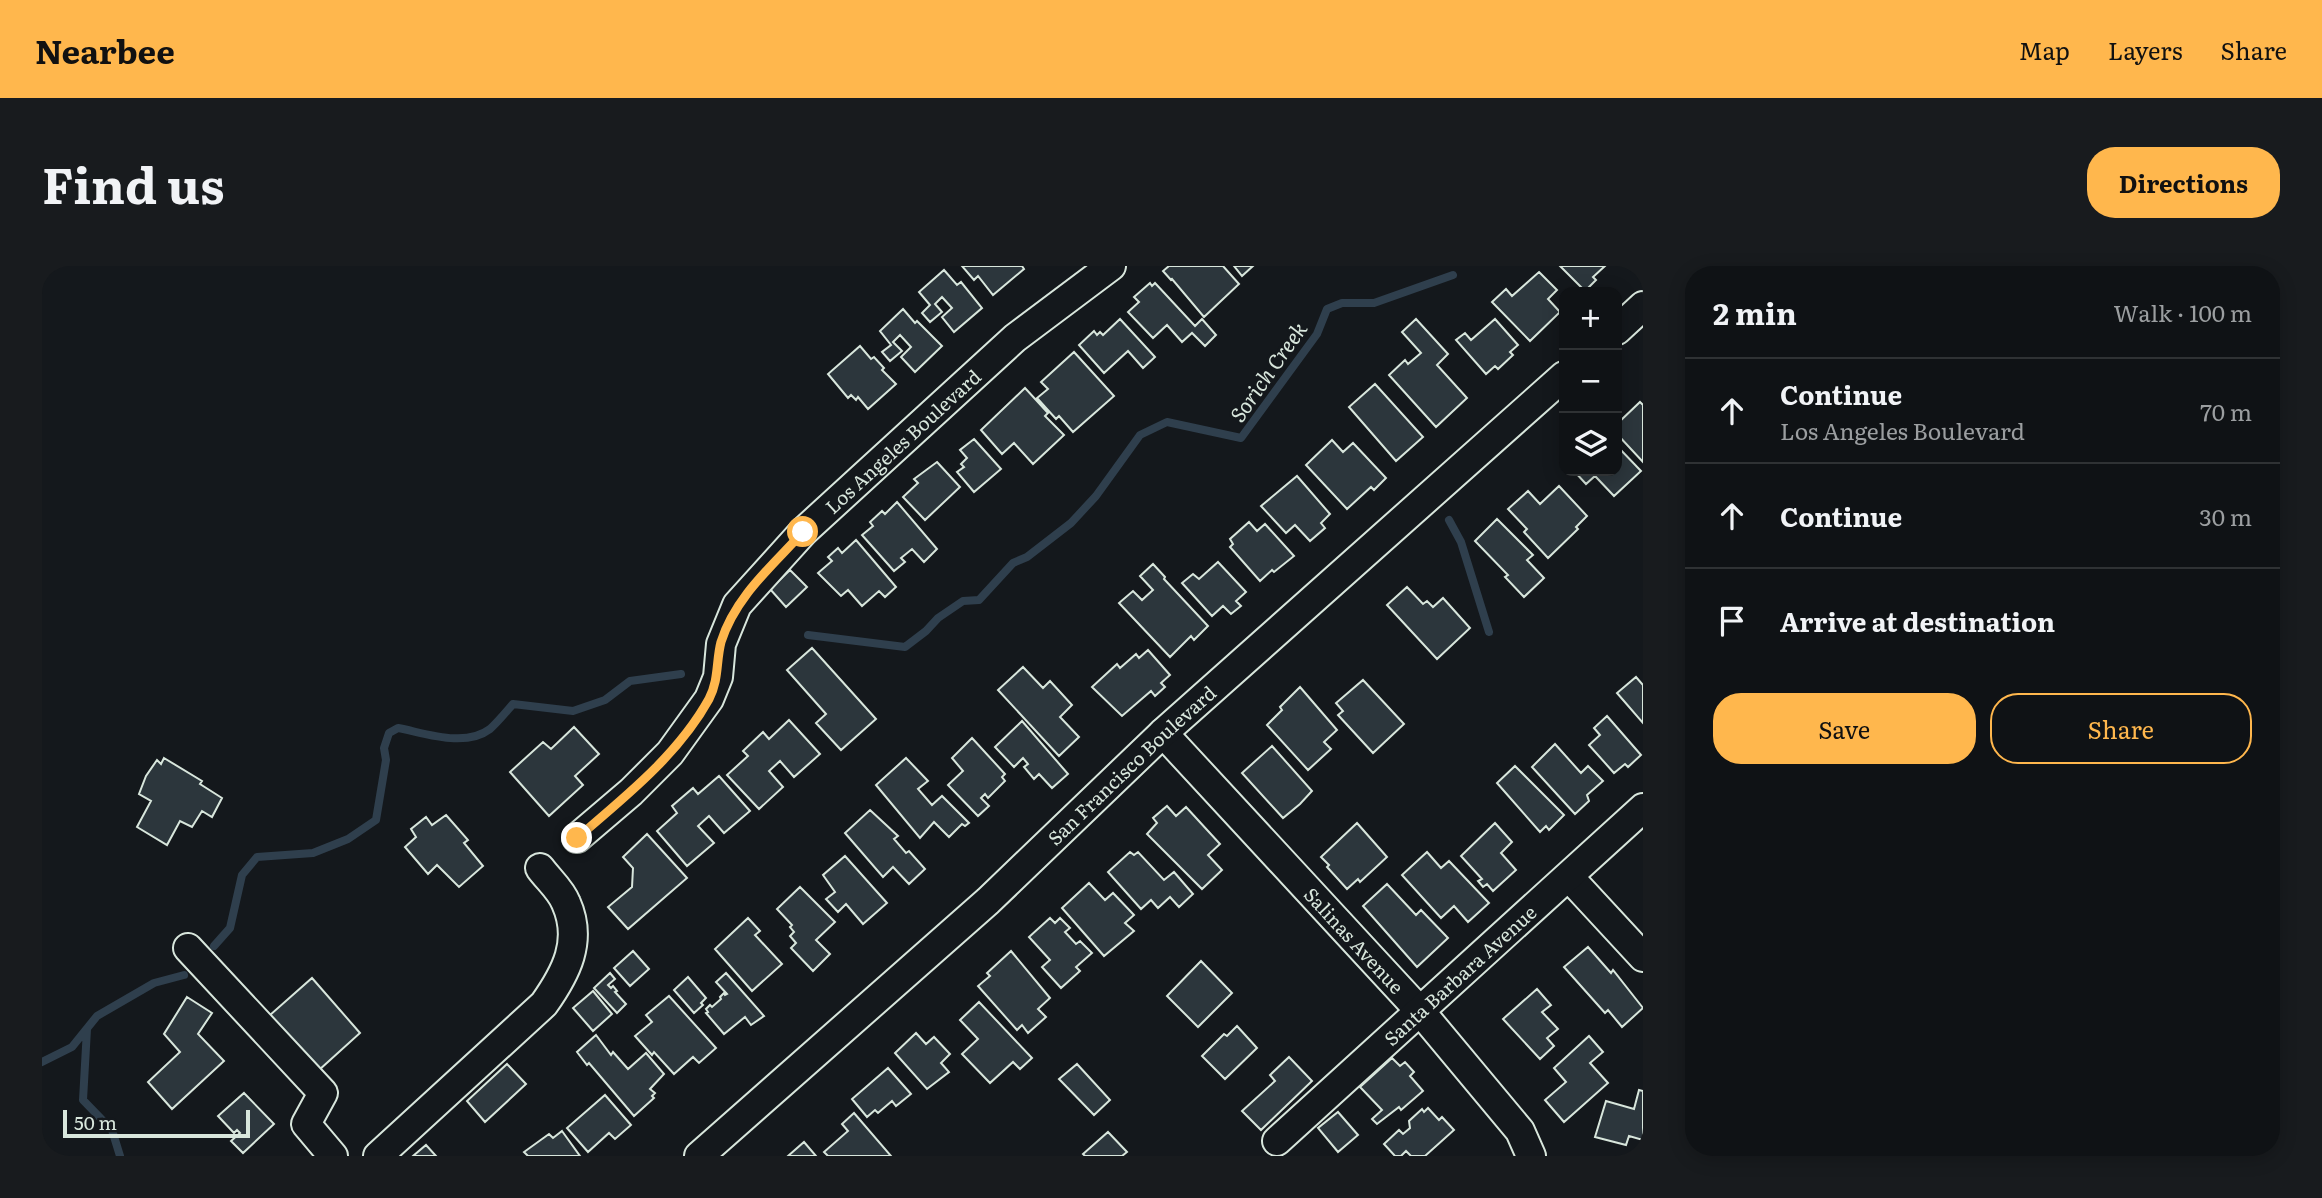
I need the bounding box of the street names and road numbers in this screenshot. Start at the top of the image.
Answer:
street label: Los Angeles Boulevard [818,362,987,520]
street label: San Francisco Boulevard [1041,678,1222,851]
street label: Salinas Avenue [1298,881,1411,1000]
street label: Santa Barbara Avenue [1377,898,1542,1052]

